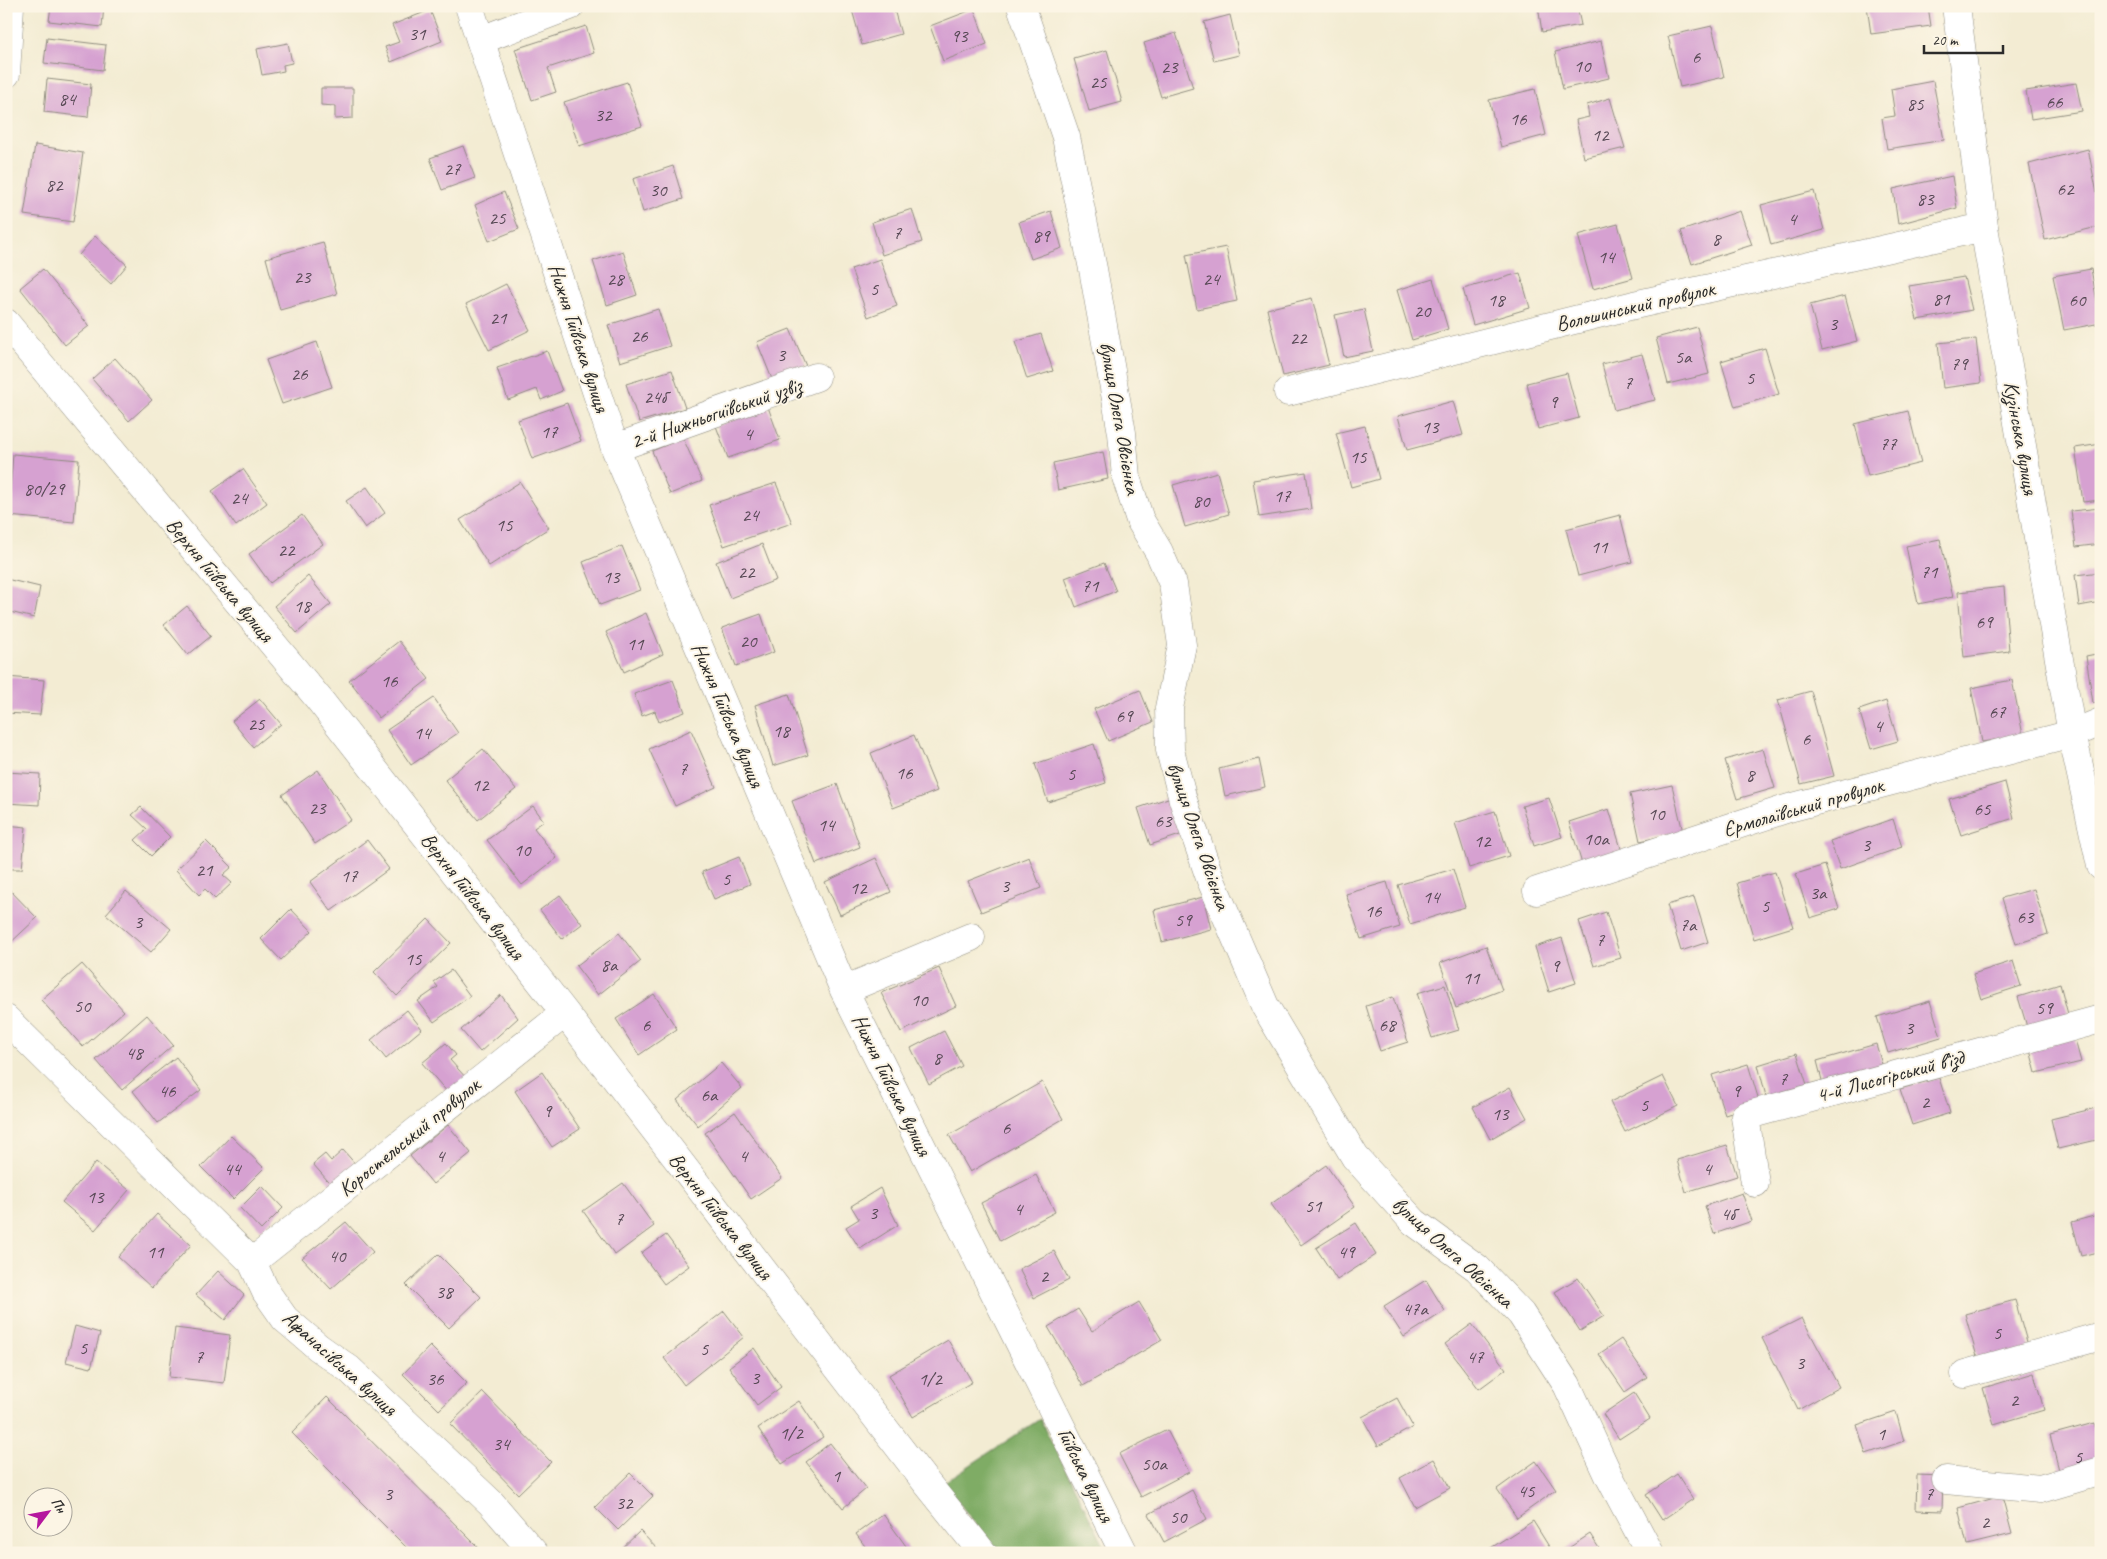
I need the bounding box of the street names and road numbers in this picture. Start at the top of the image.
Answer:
street label: Нижня Гиївська вулиця [543,260,616,417]
street label: Волошинський провулок [1553,275,1719,337]
street label: вулиця Олега Овсієнка [1094,340,1147,498]
street label: 2-й Нижньогиївський узвіз [627,371,807,455]
street label: Кузінська вулиця [1997,379,2044,498]
street label: Верхня Гиївська вулиця [160,512,281,649]
street label: Нижня Гиївська вулиця [686,639,771,793]
street label: вулиця Олега Овсієнка [1162,759,1237,915]
street label: Єрмолаївський провулок [1720,771,1888,842]
street label: Верхня Гиївська вулиця [415,827,532,966]
street label: Нижня Гиївська вулиця [846,1010,938,1162]
street label: 4-й Лисогірський в’їзд [1813,1043,1969,1109]
street label: Коростельський провулок [333,1070,487,1202]
street label: Верхня Гиївська вулиця [663,1147,780,1286]
street label: вулиця Олега Овсієнка [1387,1191,1520,1315]
street label: Афанасівська вулиця [277,1305,404,1422]
street label: Гиївська вулиця [1052,1424,1121,1528]

